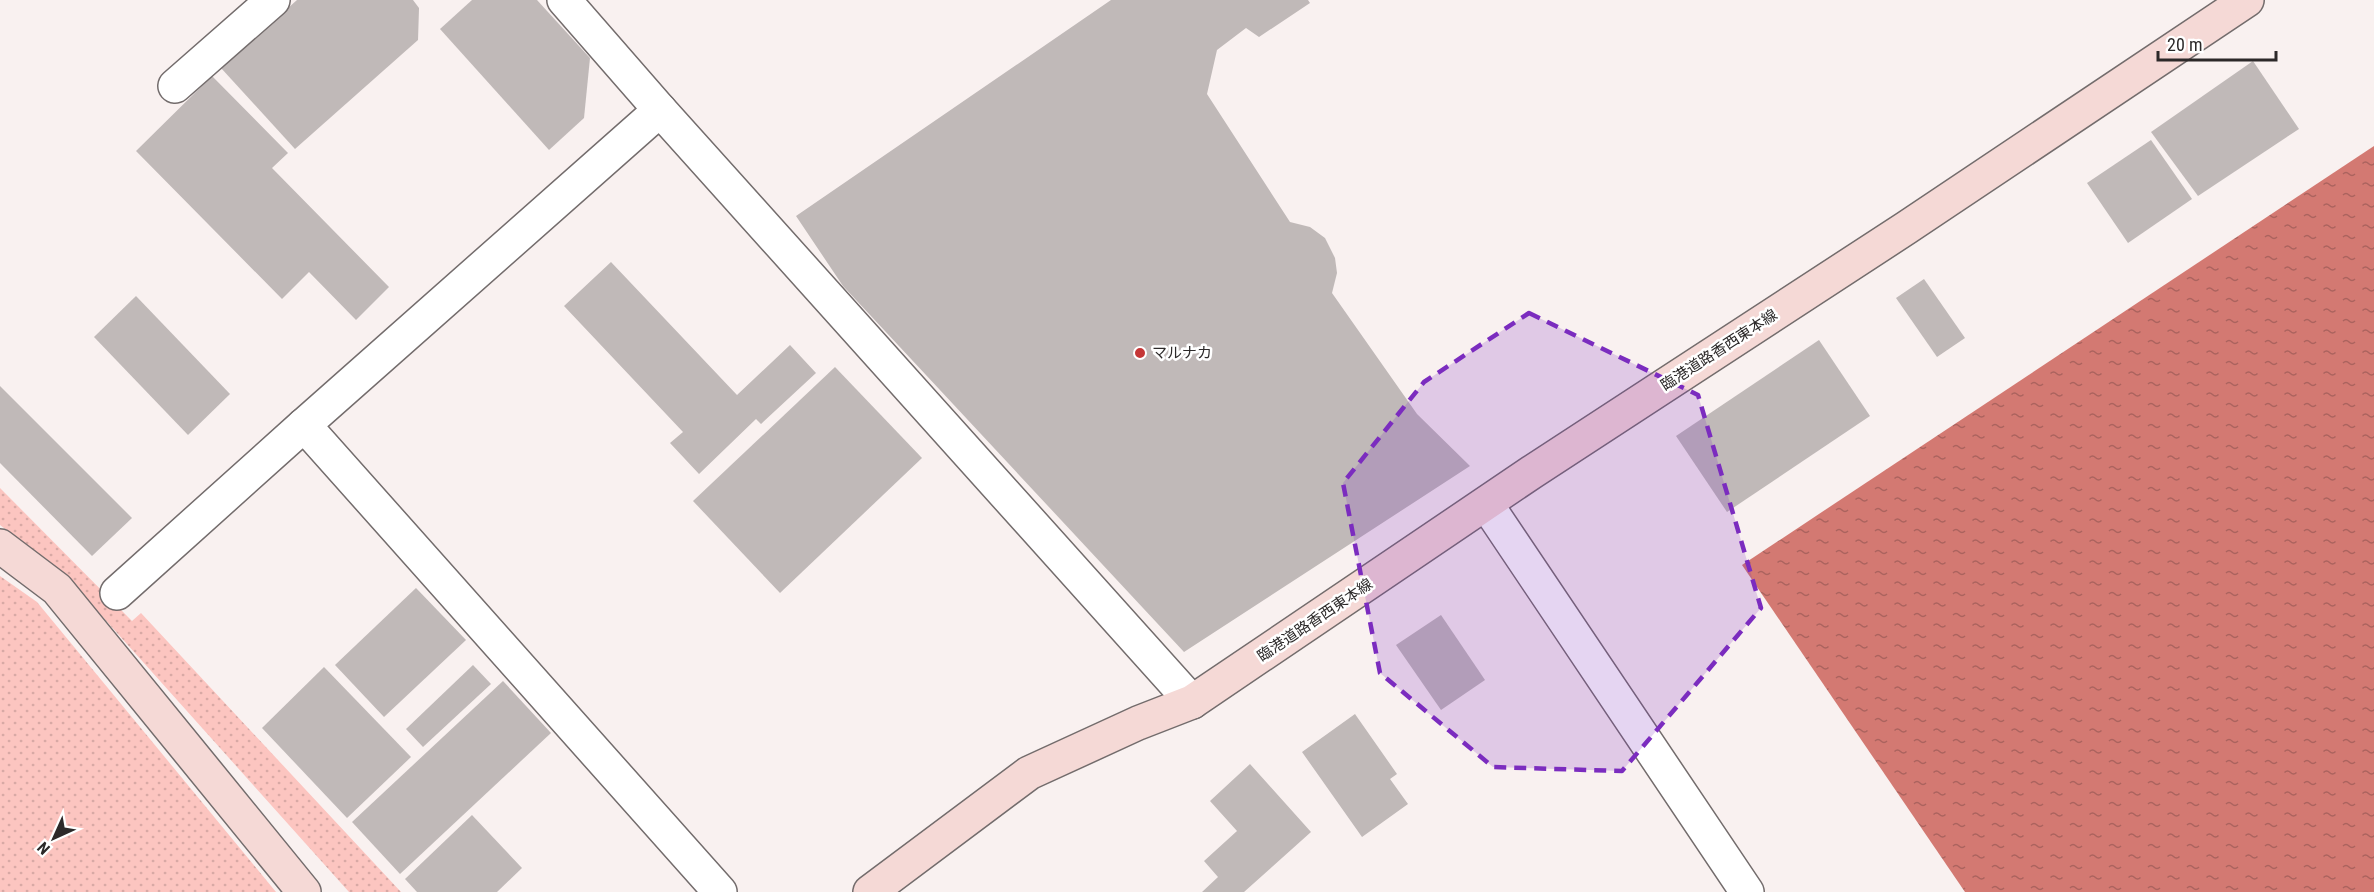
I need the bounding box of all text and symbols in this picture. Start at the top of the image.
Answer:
scale bar [2158,24,2276,62]
text: 20 m [2167,34,2202,55]
street label: 臨港道路香西東本線 [1657,306,1781,394]
place label: マルナカ [1152,344,1212,362]
marker: マルナカ [1133,346,1147,360]
street label: 臨港道路香西東本線 [1254,575,1376,665]
north arrow [24,808,84,868]
text: N [34,838,54,858]

